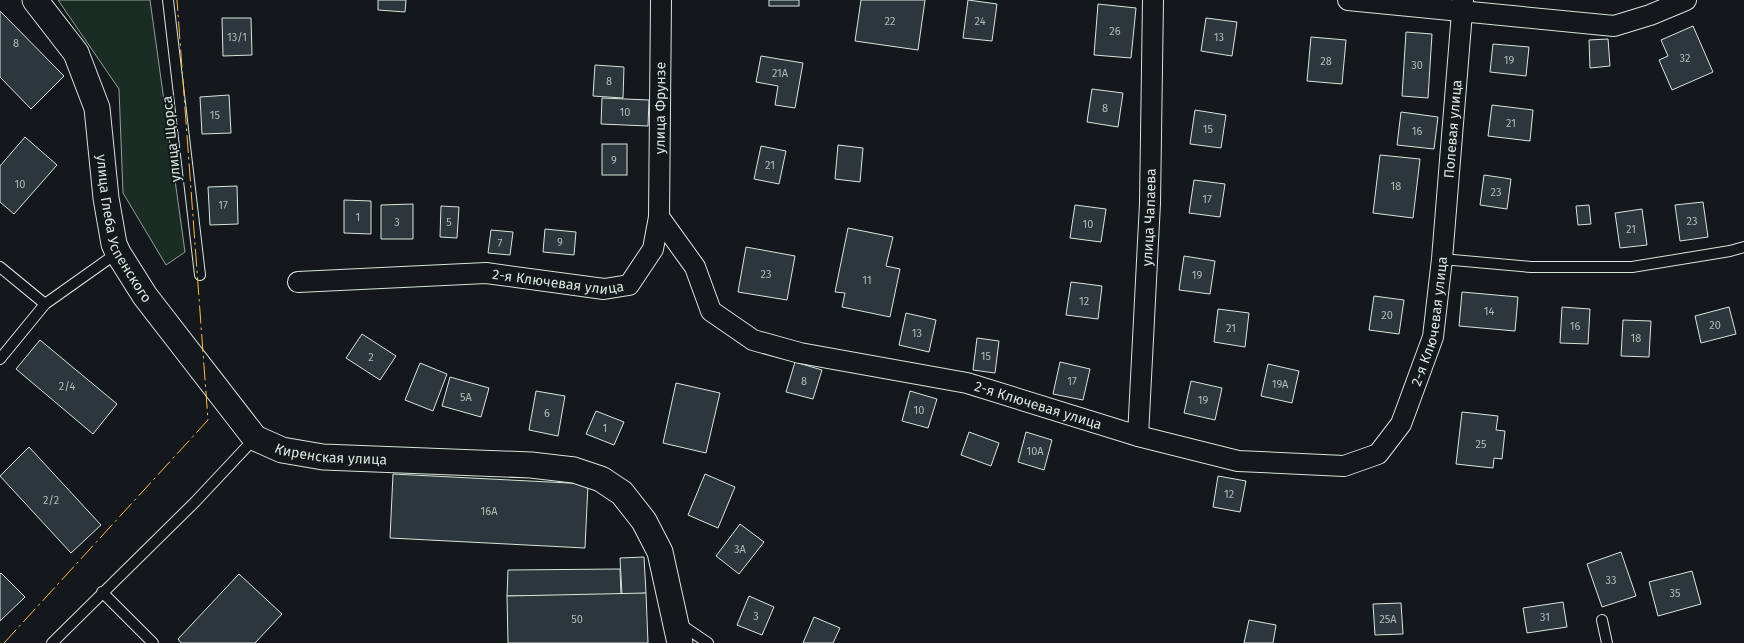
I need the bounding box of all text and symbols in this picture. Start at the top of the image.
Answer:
house number: 22 [885,15,895,28]
house number: 24 [975,15,986,28]
house number: 26 [1109,25,1121,38]
house number: 13/1 [227,31,247,44]
house number: 13 [1214,31,1224,44]
house number: 8 [13,37,19,50]
house number: 32 [1680,52,1690,65]
house number: 19 [1504,54,1514,67]
house number: 28 [1320,55,1332,68]
house number: 30 [1411,59,1423,72]
street label: улица Фрунзе [652,62,669,154]
house number: 21А [772,67,789,80]
house number: 8 [606,75,612,88]
street label: Полевая улица [1441,79,1466,179]
street label: улица Щорса [159,95,184,183]
house number: 8 [1102,102,1108,115]
house number: 10 [620,106,630,119]
house number: 15 [210,109,221,122]
house number: 21 [1506,117,1516,130]
house number: 15 [1203,123,1214,136]
house number: 16 [1412,125,1422,138]
street label: улица Глеба Успенского [93,153,155,306]
house number: 9 [611,154,617,167]
house number: 21 [765,159,775,172]
street label: улица Чапаева [1139,168,1160,267]
house number: 10 [15,178,25,191]
house number: 18 [1391,180,1401,193]
house number: 23 [1491,186,1501,199]
house number: 17 [1202,193,1212,206]
house number: 17 [218,199,228,212]
house number: 1 [356,211,360,224]
house number: 23 [1687,215,1697,228]
house number: 3 [394,216,400,229]
house number: 5 [446,216,452,229]
house number: 10 [1083,218,1093,231]
house number: 21 [1626,223,1636,236]
house number: 9 [557,236,563,249]
house number: 7 [498,237,503,250]
street label: 2-я Ключевая улица [1408,256,1451,388]
street label: 2-я Ключевая улица [491,266,625,298]
house number: 23 [761,268,771,281]
house number: 19 [1192,269,1202,282]
house number: 11 [862,274,872,287]
house number: 12 [1079,295,1089,308]
house number: 14 [1484,305,1494,318]
house number: 20 [1381,309,1393,322]
house number: 20 [1709,319,1721,332]
house number: 16 [1570,320,1580,333]
house number: 21 [1226,322,1236,335]
house number: 13 [912,327,922,340]
house number: 18 [1631,332,1641,345]
house number: 15 [981,350,992,363]
house number: 2 [368,351,374,364]
house number: 8 [801,375,807,388]
house number: 17 [1067,375,1077,388]
street label: 2-я Ключевая улица [972,378,1104,433]
house number: 19А [1272,378,1289,391]
house number: 2/4 [59,380,75,393]
house number: 5А [460,391,473,404]
house number: 19 [1198,394,1208,407]
house number: 10 [914,404,924,417]
house number: 6 [544,407,550,420]
house number: 1 [603,422,607,435]
house number: 25 [1476,438,1487,451]
street label: Киренская улица [272,440,387,468]
house number: 10А [1026,445,1044,458]
house number: 12 [1224,488,1234,501]
house number: 2/2 [43,494,59,507]
house number: 16А [481,505,498,518]
house number: 3А [734,543,747,556]
house number: 33 [1606,574,1616,587]
house number: 35 [1670,587,1681,600]
house number: 3 [753,610,759,623]
house number: 31 [1540,611,1550,624]
house number: 50 [571,613,583,626]
house number: 25А [1379,613,1397,626]

